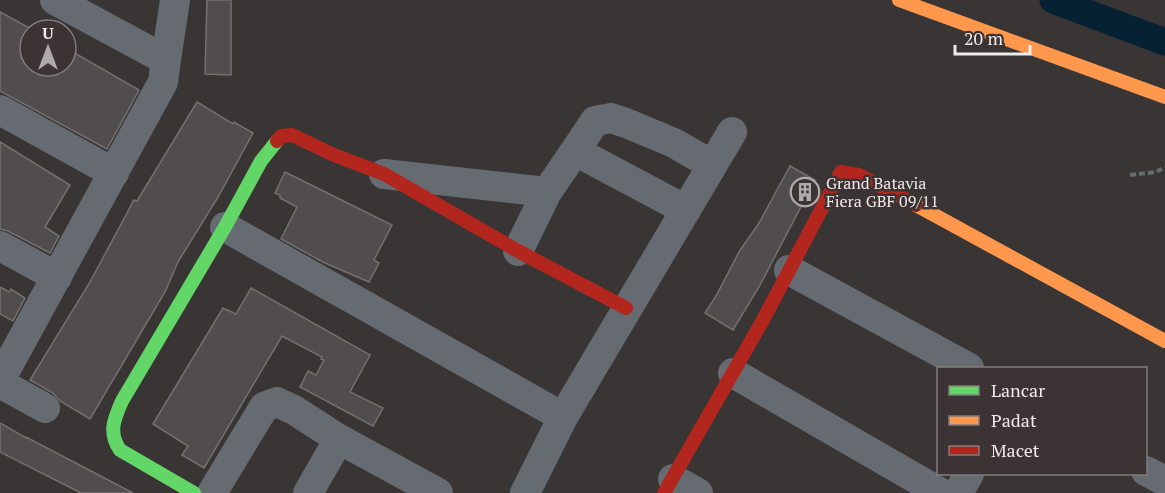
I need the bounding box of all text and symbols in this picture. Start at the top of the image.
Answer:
north arrow [18,18,78,78]
scale bar [955,18,1030,56]
text: U [42,22,54,44]
text: 20 m [964,26,1004,50]
place label: Grand Batavia Fiera GBF 09/11 [826,172,939,212]
building icon: Grand Batavia Fiera GBF 09/11 [789,176,821,208]
legend [937,367,1147,475]
text: Lancar [991,378,1045,402]
text: Padat [991,408,1037,432]
text: Macet [991,438,1040,462]

